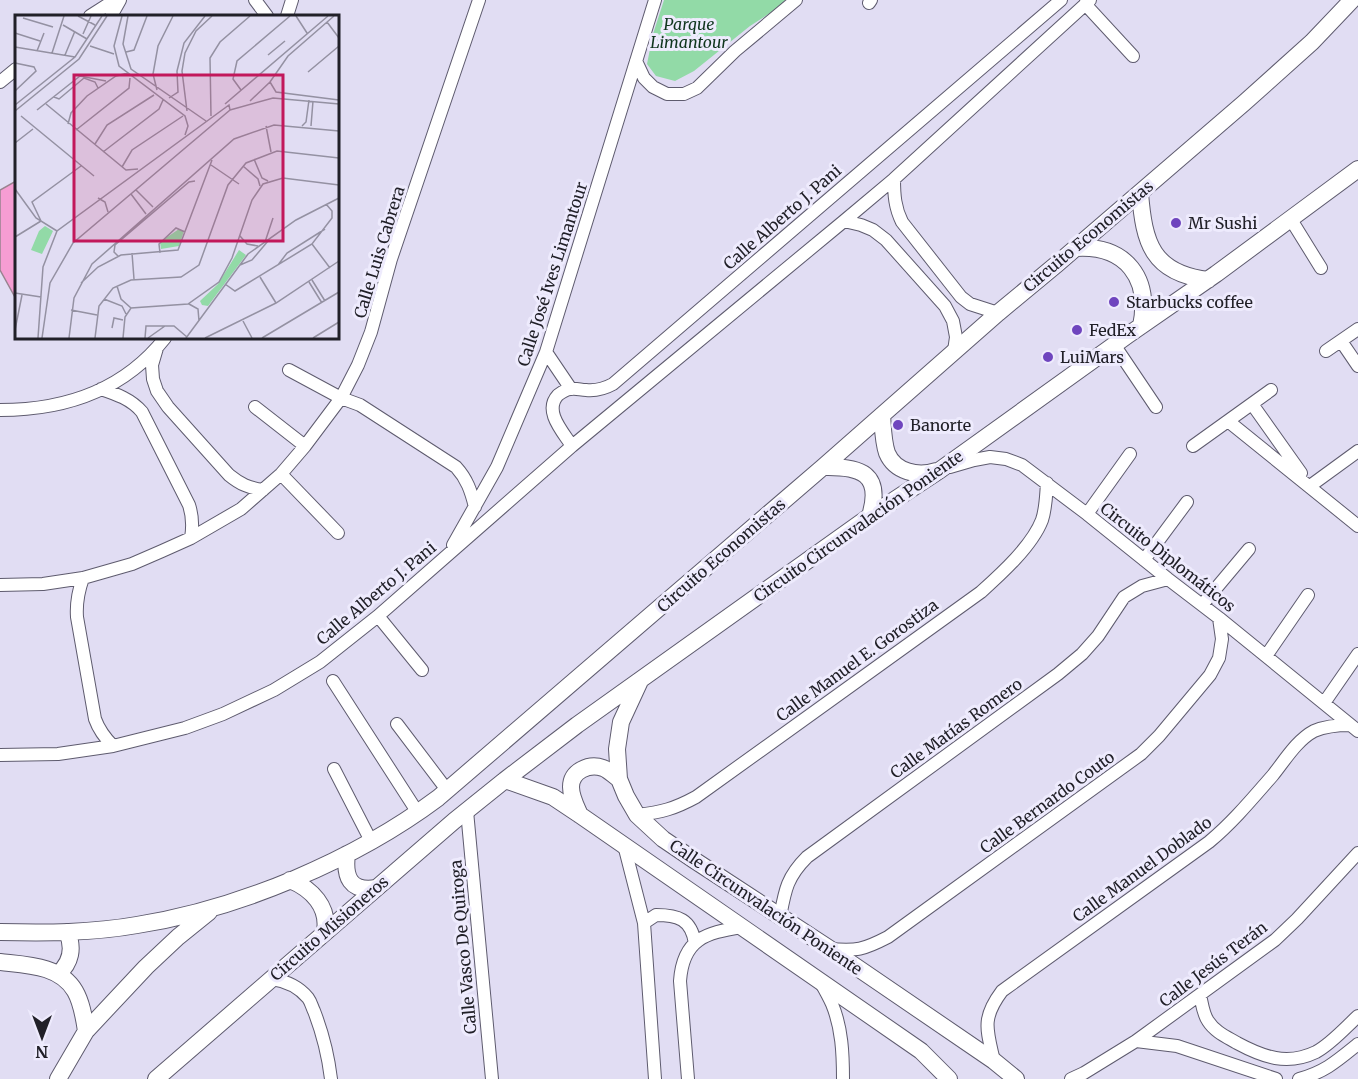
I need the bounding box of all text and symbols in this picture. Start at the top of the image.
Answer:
park label: Parque Limantour [650,14,728,52]
inset map [15,15,339,339]
street label: Calle Alberto J. Pani [719,160,845,274]
street label: Circuito Economistas [1019,176,1157,296]
street label: Calle José Ives Limantour [513,179,591,369]
street label: Calle Luis Cabrera [349,183,409,320]
place label: Mr Sushi [1188,213,1257,233]
marker: Mr Sushi [1169,216,1183,230]
place label: Starbucks coffee [1126,292,1253,312]
marker: Starbucks coffee [1107,295,1121,309]
place label: FedEx [1089,320,1137,340]
marker: FedEx [1070,323,1084,337]
place label: LuiMars [1060,347,1124,367]
marker: LuiMars [1041,350,1055,364]
place label: Banorte [910,415,971,435]
marker: Banorte [891,418,905,432]
street label: Circuito Circunvalación Poniente [749,446,967,606]
street label: Circuito Economistas [653,494,789,616]
street label: Circuito Diplomáticos [1096,498,1240,616]
street label: Calle Alberto J. Pani [312,537,440,649]
street label: Calle Manuel E. Gorostiza [772,594,942,726]
street label: Calle Matías Romero [886,673,1026,783]
street label: Calle Bernardo Couto [976,746,1118,858]
street label: Calle Manuel Doblado [1069,812,1215,926]
street label: Calle Circunvalación Poniente [666,835,866,979]
street label: Calle Vasco De Quiroga [445,859,481,1035]
street label: Circuito Misioneros [266,871,392,985]
street label: Calle Jesús Terán [1155,917,1271,1011]
north arrow [12,1007,72,1067]
text: N [35,1042,48,1062]

